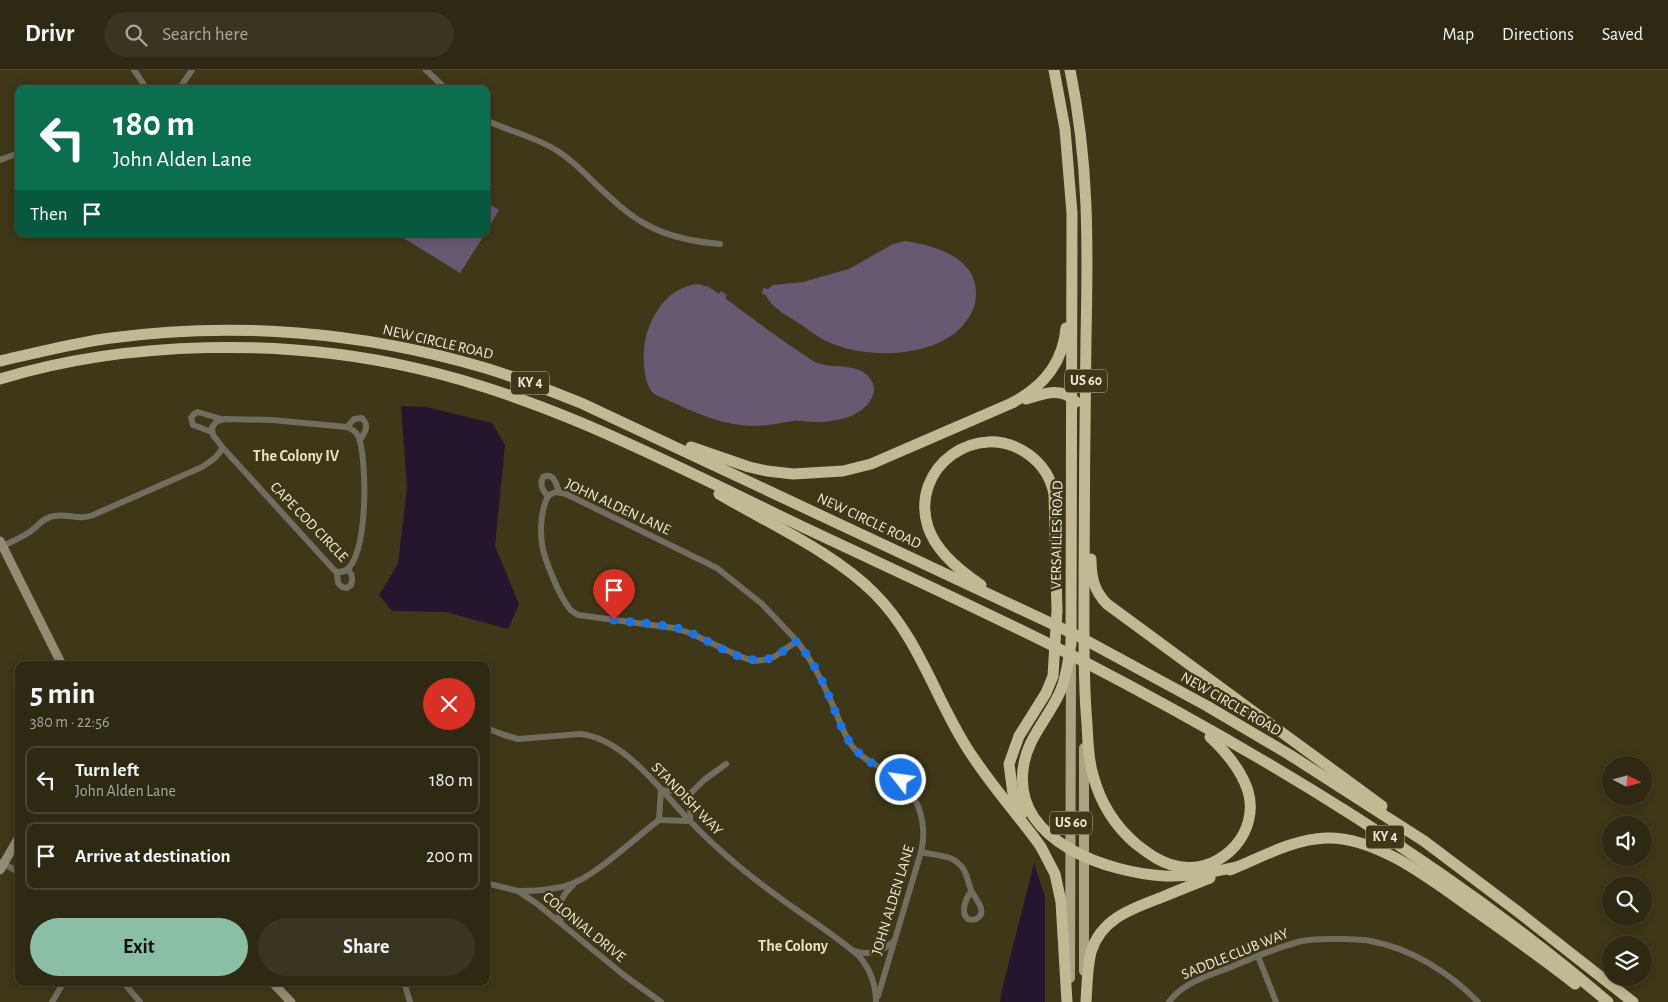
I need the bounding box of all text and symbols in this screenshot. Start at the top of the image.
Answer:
search box [104,12,454,57]
icon: search [122,21,150,49]
text: Drivr [25,22,74,46]
text: Search here [162,25,248,44]
text: Map [1443,26,1474,44]
text: Directions [1502,26,1574,44]
text: Saved [1602,26,1643,44]
icon: left [30,105,95,170]
text: 180 m [113,107,195,142]
text: John Alden Lane [113,148,252,170]
icon: arrive [78,200,106,228]
text: Then [30,205,68,224]
street label: NEW CIRCLE ROAD [381,322,495,362]
road number: US 60 [1065,370,1107,392]
road number: KY 4 [511,372,549,394]
district label: The Colony IV [253,448,340,465]
street label: JOHN ALDEN LANE [563,476,673,538]
street label: CAPE COD CIRCLE [267,479,351,565]
street label: VERSAILLES ROAD [1049,480,1065,590]
street label: NEW CIRCLE ROAD [815,490,924,552]
pin [593,569,635,620]
icon: arrive [600,576,628,604]
street label: NEW CIRCLE ROAD [1178,669,1284,739]
button: close [423,678,475,730]
text: 5 min [30,679,95,709]
text: 380 m · 22:56 [30,714,109,730]
position arrow [874,753,926,805]
north arrow [1602,756,1652,806]
map controls [1602,756,1652,986]
street label: STANDISH WAY [649,760,725,838]
text: Turn left [75,761,139,780]
icon: left [32,766,60,794]
text: 180 m [429,771,473,790]
text: John Alden Lane [75,783,176,799]
road number: US 60 [1050,811,1092,834]
button: sound [1602,816,1652,866]
road number: KY 4 [1366,826,1404,849]
icon: arrive [32,842,60,870]
street label: JOHN ALDEN LANE [869,843,917,957]
text: Arrive at destination [75,847,231,866]
text: 200 m [426,847,473,866]
button: search [1602,876,1652,926]
street label: COLONIAL DRIVE [540,889,628,965]
button: Exit [30,918,248,976]
button: Share [258,918,475,976]
street label: SADDLE CLUB WAY [1179,926,1291,982]
button: layers [1602,936,1652,986]
district label: The Colony [758,938,829,955]

